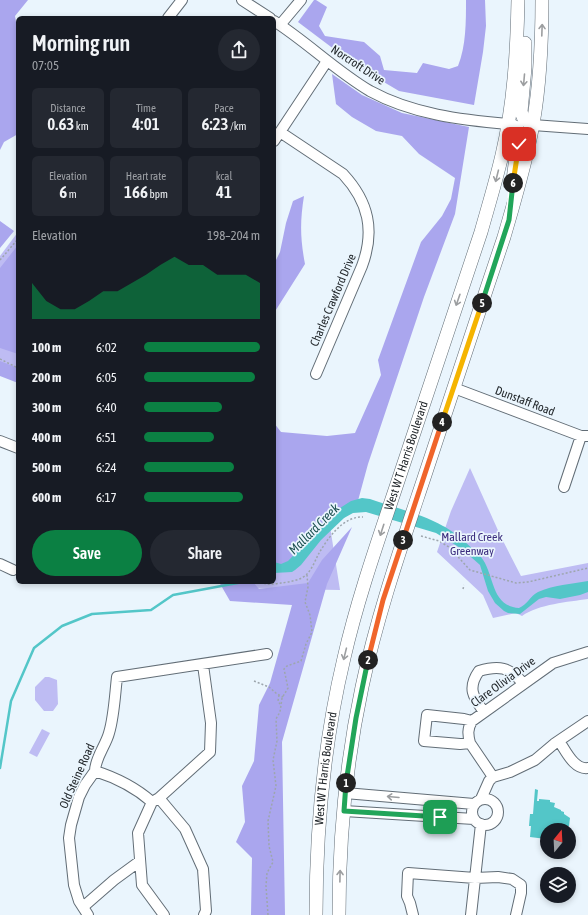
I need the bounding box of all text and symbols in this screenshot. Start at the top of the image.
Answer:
one-way arrow [538,24,546,37]
button: share [218,29,260,71]
text: Morning run [32,30,130,56]
street label: Norcroft Drive [328,42,388,88]
text: 07:05 [32,58,59,73]
one-way arrow [520,74,527,87]
text: Distance [50,102,86,114]
text: Time [136,102,156,114]
text: Pace [214,102,234,114]
text: 0.63 [47,114,74,134]
text: 4:01 [132,114,160,134]
text: 6:23 [202,114,229,134]
text: km [74,120,89,132]
text: /km [229,120,247,132]
pin [502,127,536,161]
icon: check [508,133,530,155]
one-way arrow [492,169,500,182]
text: Elevation [49,170,87,182]
text: Heart rate [126,170,166,182]
text: kcal [216,170,232,182]
pin: 6 [503,173,523,193]
text: 6 [510,177,516,189]
text: 6 [59,182,67,202]
text: 166 [124,182,148,202]
text: 41 [216,182,232,202]
text: m [67,188,77,200]
text: bpm [148,188,168,200]
text: Elevation [32,228,77,243]
text: 198–204 m [207,228,260,243]
street label: Charles Crawford Drive [307,252,359,348]
one-way arrow [454,293,461,306]
pin: 5 [472,293,492,313]
text: 5 [479,297,485,309]
text: 100 m [32,340,61,355]
text: 6:02 [96,340,117,355]
text: 200 m [32,370,61,385]
text: 6:05 [96,370,117,385]
street label: Dunstaff Road [493,383,557,419]
street label: West W T Harris Boulevard [382,399,431,512]
text: 300 m [32,400,61,415]
text: 6:40 [96,400,117,415]
pin: 4 [432,412,452,432]
text: 4 [439,416,445,428]
text: 400 m [32,430,61,445]
text: 6:51 [96,430,117,445]
text: 500 m [32,460,61,475]
text: 6:24 [96,460,117,475]
text: 600 m [32,490,61,505]
text: 6:17 [96,490,117,505]
water label: Mallard Creek [286,500,343,557]
one-way arrow [378,523,385,536]
button: Save [32,530,142,576]
button: Share [150,530,260,576]
pin: 3 [393,530,413,550]
park label: Mallard Creek Greenway [441,530,503,558]
text: 3 [400,534,406,546]
one-way arrow [340,647,348,660]
pin: 2 [358,650,378,670]
text: 2 [365,654,371,666]
street label: Clare Olivia Drive [468,654,538,710]
street label: West W T Harris Boulevard [312,711,340,826]
street label: Old Steine Road [56,741,98,811]
pin: 1 [336,773,356,793]
text: 1 [343,777,349,789]
one-way arrow [387,793,400,800]
pin [423,800,457,834]
icon: arrive [429,806,451,828]
north arrow [540,823,576,859]
map controls [540,823,576,903]
button: layers [540,867,576,903]
one-way arrow [336,870,343,883]

